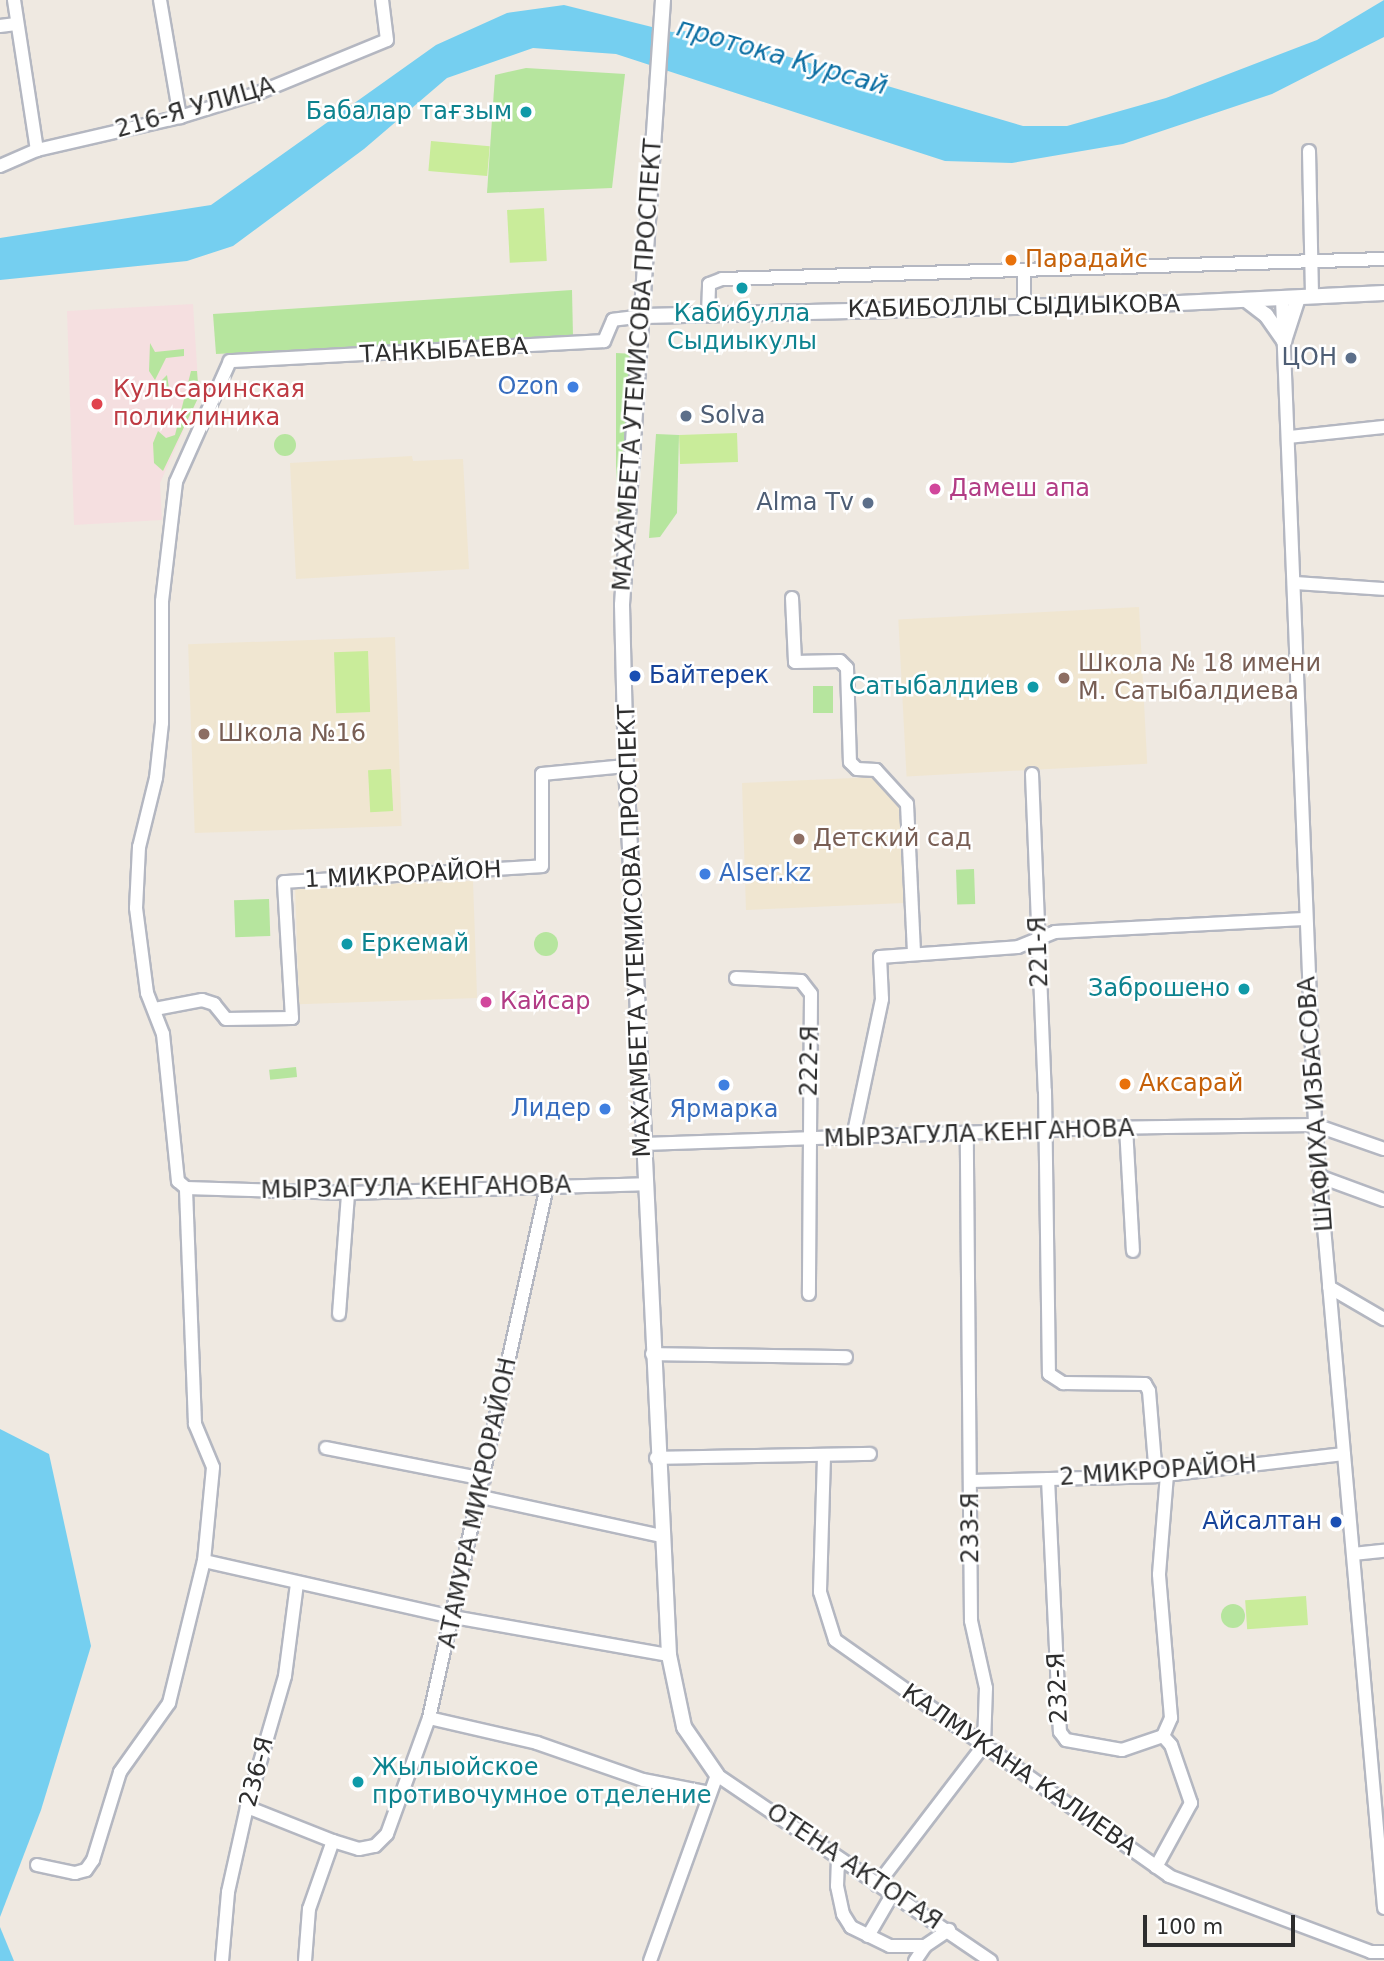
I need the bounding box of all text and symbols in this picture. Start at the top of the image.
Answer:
water label: протока Курсай [673,12,891,102]
street label: 216-Я УЛИЦА [112,71,278,145]
place label: Бабалар тағзым [306,98,512,126]
marker: Бабалар тағзым [518,104,534,120]
street label: МАХАМБЕТА УТЕМИСОВА ПРОСПЕКТ [608,138,668,592]
place label: Парадайс [1025,246,1148,274]
marker: Парадайс [1003,252,1019,268]
marker: Кабибулла Сыдиыкулы [734,280,750,296]
street label: КАБИБОЛЛЫ СЫДИЫКОВА [847,290,1181,324]
place label: Кабибулла Сыдиыкулы [667,300,817,356]
street label: ТАНКЫБАЕВА [359,332,529,370]
place label: ЦОН [1281,344,1337,372]
marker: ЦОН [1343,350,1359,366]
place label: Ozon [498,373,559,401]
place label: Кульсаринская поликлиника [113,376,305,432]
marker: Ozon [565,379,581,395]
marker: Кульсаринская поликлиника [87,394,107,414]
place label: Solva [700,402,765,430]
marker: Solva [678,408,694,424]
place label: Дамеш апа [949,475,1090,503]
marker: Дамеш апа [927,481,943,497]
place label: Alma Tv [756,489,854,517]
marker: Alma Tv [860,495,876,511]
place label: Школа № 18 имени М. Сатыбалдиева [1078,650,1321,706]
place label: Байтерек [649,662,769,690]
marker: Байтерек [627,668,643,684]
marker: Школа № 18 имени М. Сатыбалдиева [1056,670,1072,686]
place label: Сатыбалдиев [849,673,1019,701]
marker: Сатыбалдиев [1025,679,1041,695]
street label: МАХАМБЕТА УТЕМИСОВА ПРОСПЕКТ [613,704,657,1158]
place label: Школа №16 [218,720,366,748]
marker: Школа №16 [196,726,212,742]
place label: Детский сад [813,825,972,853]
marker: Детский сад [791,831,807,847]
street label: 1 МИКРОРАЙОН [304,855,502,895]
place label: Alser.kz [719,860,811,888]
marker: Alser.kz [697,866,713,882]
street label: 221-Я [1023,916,1055,988]
place label: Еркемай [361,930,469,958]
marker: Еркемай [339,936,355,952]
place label: Заброшено [1088,975,1230,1003]
street label: ШАФИХА ИЗБАСОВА [1293,975,1339,1233]
marker: Заброшено [1236,981,1252,997]
place label: Кайсар [500,988,590,1016]
marker: Кайсар [478,994,494,1010]
street label: 222-Я [795,1025,825,1097]
place label: Аксарай [1139,1070,1243,1098]
marker: Аксарай [1117,1076,1133,1092]
marker: Ярмарка [716,1077,732,1093]
place label: Лидер [511,1095,591,1123]
place label: Ярмарка [669,1096,779,1124]
marker: Лидер [597,1101,613,1117]
street label: МЫРЗАГУЛА КЕНГАНОВА [823,1114,1135,1154]
street label: МЫРЗАГУЛА КЕНГАНОВА [260,1171,572,1205]
street label: АТАМУРА МИКРОРАЙОН [433,1355,523,1651]
street label: 2 МИКРОРАЙОН [1058,1450,1258,1492]
street label: 233-Я [957,1492,985,1564]
place label: Айсалтан [1202,1508,1322,1536]
marker: Айсалтан [1328,1514,1344,1530]
street label: 232-Я [1042,1652,1074,1724]
street label: КАЛМУКАНА КАЛИЕВА [896,1678,1142,1862]
street label: 236-Я [234,1734,280,1810]
place label: Жылыойское противочумное отделение [372,1754,711,1810]
marker: Жылыойское противочумное отделение [350,1774,366,1790]
street label: ОТЕНА АКТОГАЯ [761,1798,947,1936]
scale bar [1146,1902,1298,1946]
text: 100 m [1156,1915,1223,1939]

